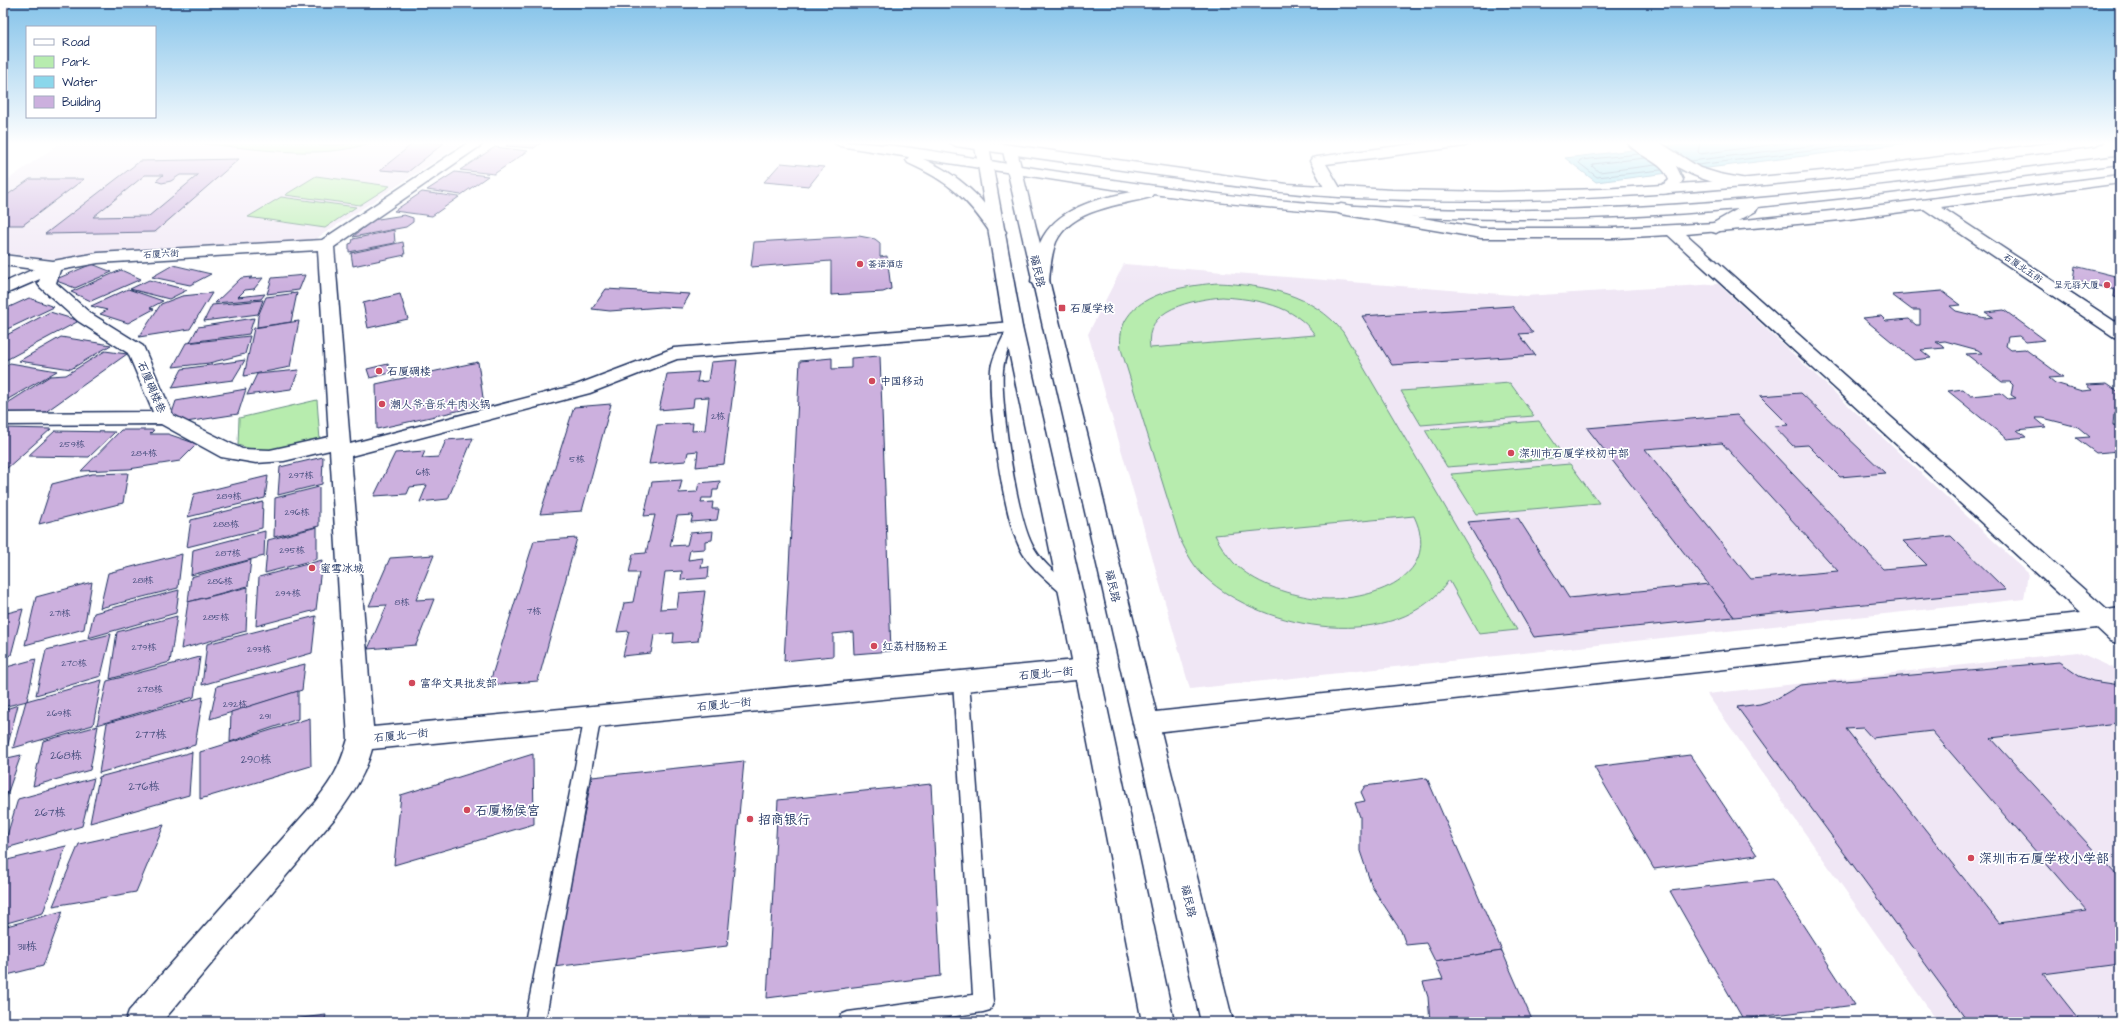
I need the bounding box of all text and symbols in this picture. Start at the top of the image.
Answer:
legend [26,26,156,118]
text: Road [62,34,90,51]
text: Park [62,54,90,71]
text: Water [62,74,98,91]
text: Building [62,94,100,112]
street label: 石厦六街 [143,247,179,262]
street label: 石厦北五街 [2000,250,2045,286]
street label: 福民路 [1026,253,1049,289]
place label: 荟语酒店 [868,258,904,271]
marker: 荟语酒店 [855,259,865,269]
place label: 呈元驿大厦 [2054,279,2099,292]
marker: 呈元驿大厦 [2102,280,2112,290]
place label: 石厦学校 [1070,301,1114,316]
marker: 石厦学校 [1057,303,1067,313]
street label: 石厦碉楼巷 [134,359,169,415]
place label: 石厦碉楼 [387,364,431,379]
marker: 石厦碉楼 [374,366,384,376]
place label: 中国移动 [880,374,924,389]
marker: 中国移动 [867,376,877,386]
place label: 潮人爷·音乐牛肉火锅 [390,397,491,412]
marker: 潮人爷·音乐牛肉火锅 [377,399,387,409]
house number: 2栋 [711,410,725,423]
house number: 259栋 [59,438,85,451]
place label: 深圳市石厦学校初中部 [1519,446,1629,461]
house number: 284栋 [131,447,157,460]
marker: 深圳市石厦学校初中部 [1506,448,1516,458]
house number: 5栋 [569,453,585,466]
house number: 6栋 [416,466,430,479]
house number: 297栋 [289,469,313,482]
house number: 289栋 [216,490,242,503]
house number: 296栋 [285,506,309,519]
house number: 288栋 [213,518,239,531]
house number: 295栋 [279,544,305,557]
house number: 287栋 [215,547,241,560]
place label: 蜜雪冰城 [320,561,364,576]
marker: 蜜雪冰城 [307,563,317,573]
street label: 福民路 [1101,568,1124,604]
house number: 281栋 [132,574,154,587]
house number: 286栋 [207,575,233,588]
house number: 294栋 [275,587,301,600]
house number: 8栋 [395,596,409,609]
house number: 7栋 [527,605,541,618]
house number: 271栋 [50,607,70,620]
house number: 285栋 [203,611,229,624]
place label: 红荔村肠粉王 [882,639,948,654]
house number: 279栋 [132,641,156,654]
marker: 红荔村肠粉王 [869,641,879,651]
house number: 293栋 [247,643,271,656]
house number: 270栋 [61,657,87,670]
street label: 石厦北一街 [1018,664,1075,683]
place label: 富华文具批发部 [420,676,497,691]
marker: 富华文具批发部 [407,678,417,688]
house number: 278栋 [137,683,163,696]
street label: 石厦北一街 [696,694,753,715]
house number: 292栋 [223,698,247,711]
house number: 269栋 [47,707,71,720]
house number: 291 [259,710,271,723]
street label: 石厦北一街 [373,725,430,746]
house number: 277栋 [136,727,166,742]
house number: 268栋 [50,748,82,763]
house number: 290栋 [241,752,271,767]
house number: 276栋 [129,779,159,794]
place label: 石厦杨侯宫 [475,802,540,820]
house number: 267栋 [35,805,65,820]
marker: 石厦杨侯宫 [462,805,472,815]
place label: 招商银行 [758,811,810,829]
marker: 招商银行 [745,814,755,824]
place label: 深圳市石厦学校小学部 [1979,850,2109,868]
marker: 深圳市石厦学校小学部 [1966,853,1976,863]
street label: 福民路 [1177,883,1200,919]
house number: 311栋 [17,939,37,954]

